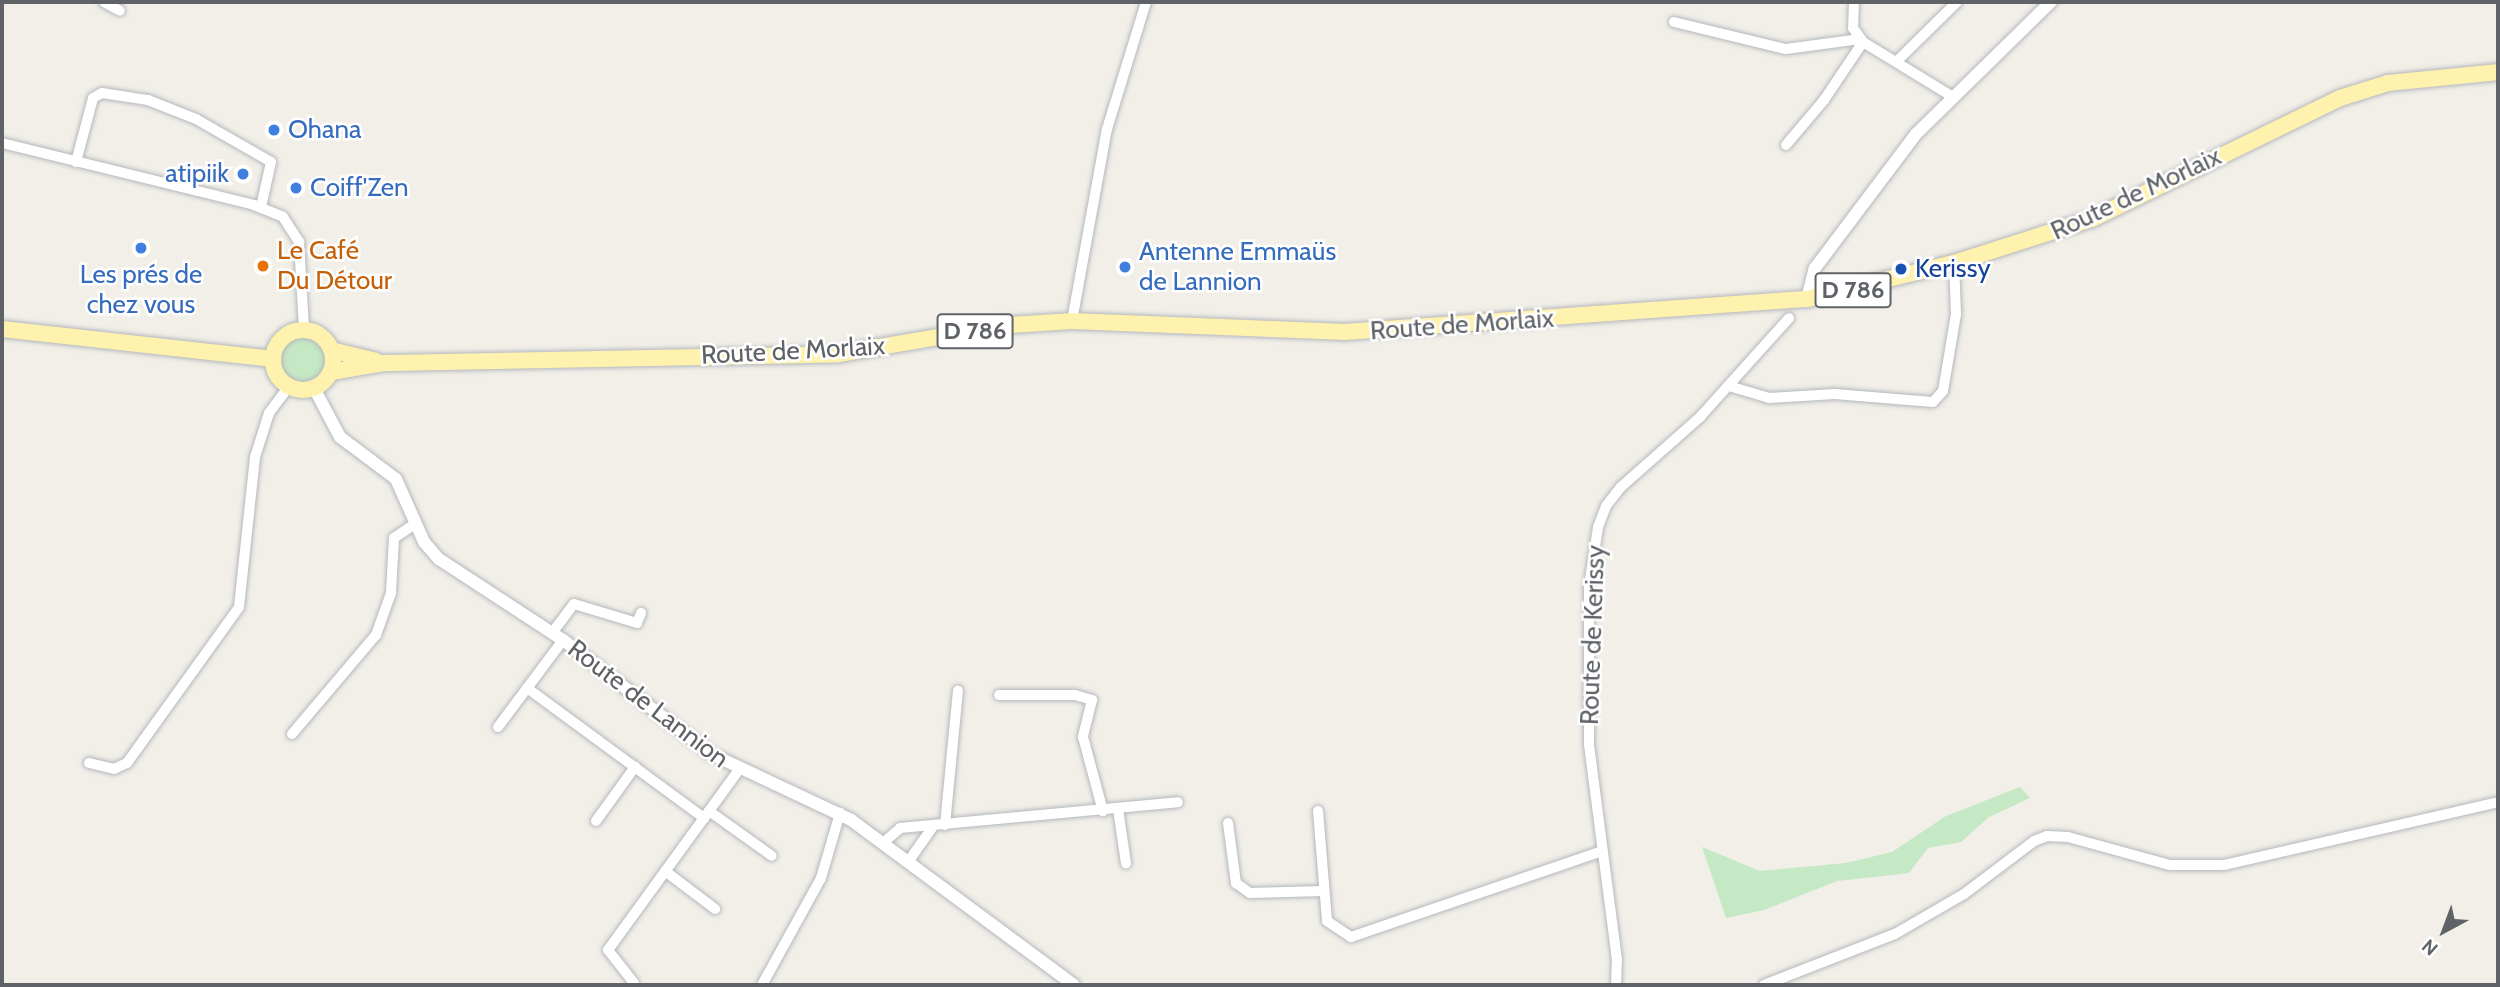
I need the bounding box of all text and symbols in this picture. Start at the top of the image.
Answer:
place label: Ohana [288,114,361,146]
marker: Ohana [266,122,282,138]
street label: Route de Morlaix [2046,141,2226,247]
place label: atipiik [165,158,229,190]
marker: atipiik [235,166,251,182]
place label: Coiff'Zen [310,172,409,204]
marker: Coiff'Zen [288,180,304,196]
place label: Le Café Du Détour [277,235,392,296]
place label: Antenne Emmaüs de Lannion [1139,236,1336,298]
marker: Les prés de chez vous [133,240,149,256]
place label: Kerissy [1915,253,1991,285]
marker: Le Café Du Détour [255,258,271,274]
place label: Les prés de chez vous [80,259,202,320]
marker: Antenne Emmaüs de Lannion [1117,259,1133,275]
marker: Kerissy [1893,261,1909,277]
road number: D 786 [1814,270,1892,310]
street label: Route de Morlaix [1369,303,1555,347]
road number: D 786 [936,310,1014,352]
street label: Route de Morlaix [700,331,886,371]
street label: Route de Kerissy [1574,544,1612,726]
street label: Route de Lannion [561,633,735,775]
north arrow [2409,896,2479,966]
text: N [2417,934,2443,960]

